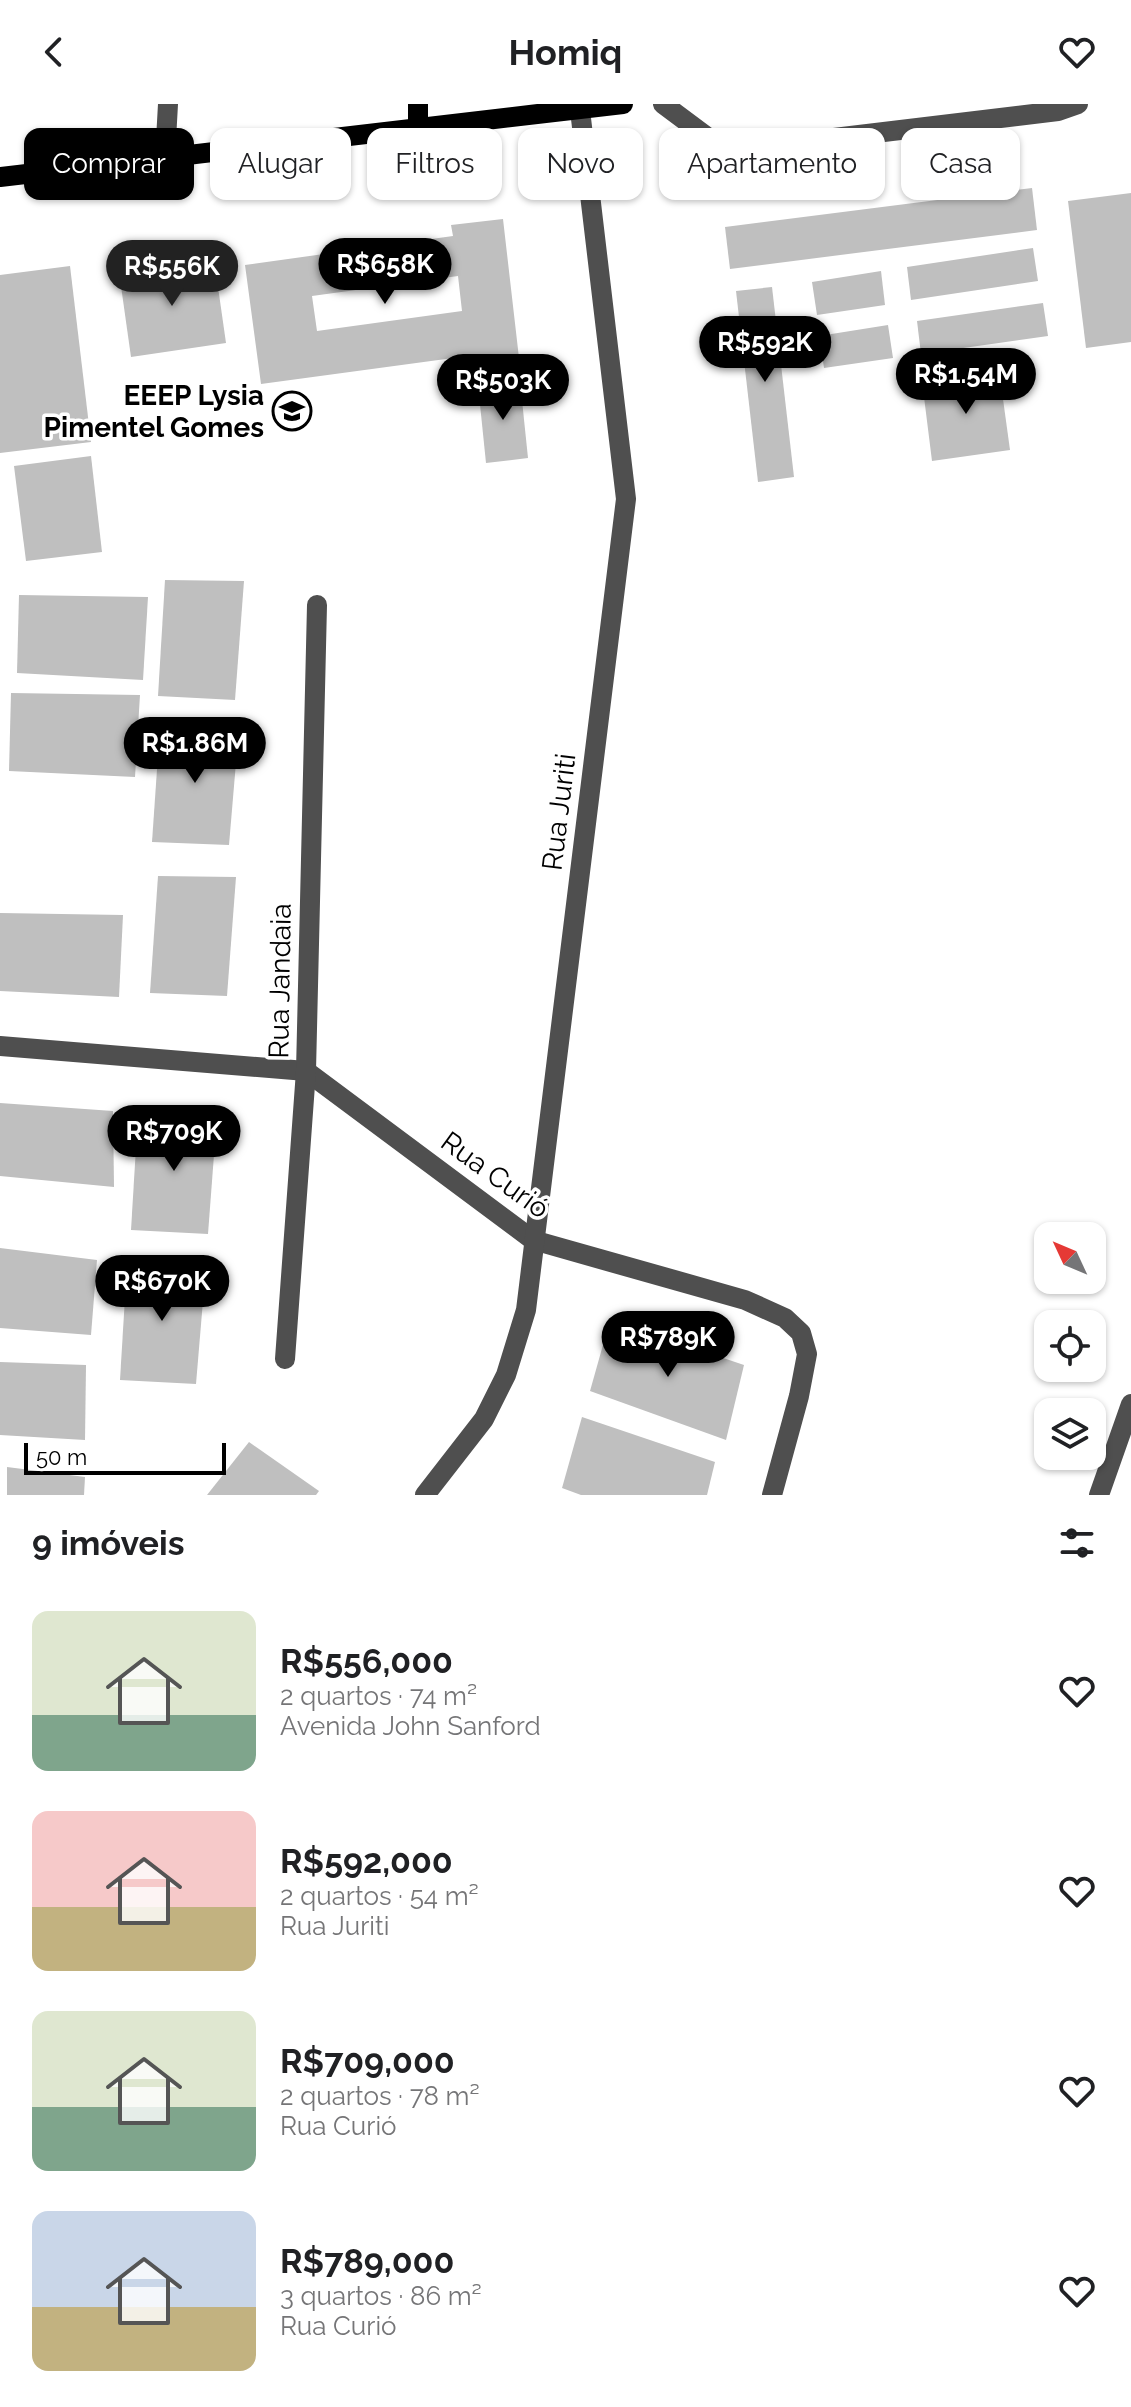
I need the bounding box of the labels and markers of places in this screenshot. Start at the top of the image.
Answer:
pin: R$658K [320,238,450,306]
pin: R$556K [107,240,237,308]
pin: R$592K [700,316,830,384]
pin: R$1.54M [892,348,1040,416]
pin: R$503K [438,354,568,422]
place label: EEEP Lysia Pimentel Gomes [44,379,264,444]
school or university icon: EEEP Lysia Pimentel Gomes [271,390,313,432]
pin: R$1.86M [121,717,269,785]
pin: R$709K [109,1105,239,1173]
pin: R$670K [97,1255,227,1323]
pin: R$789K [603,1311,733,1379]

